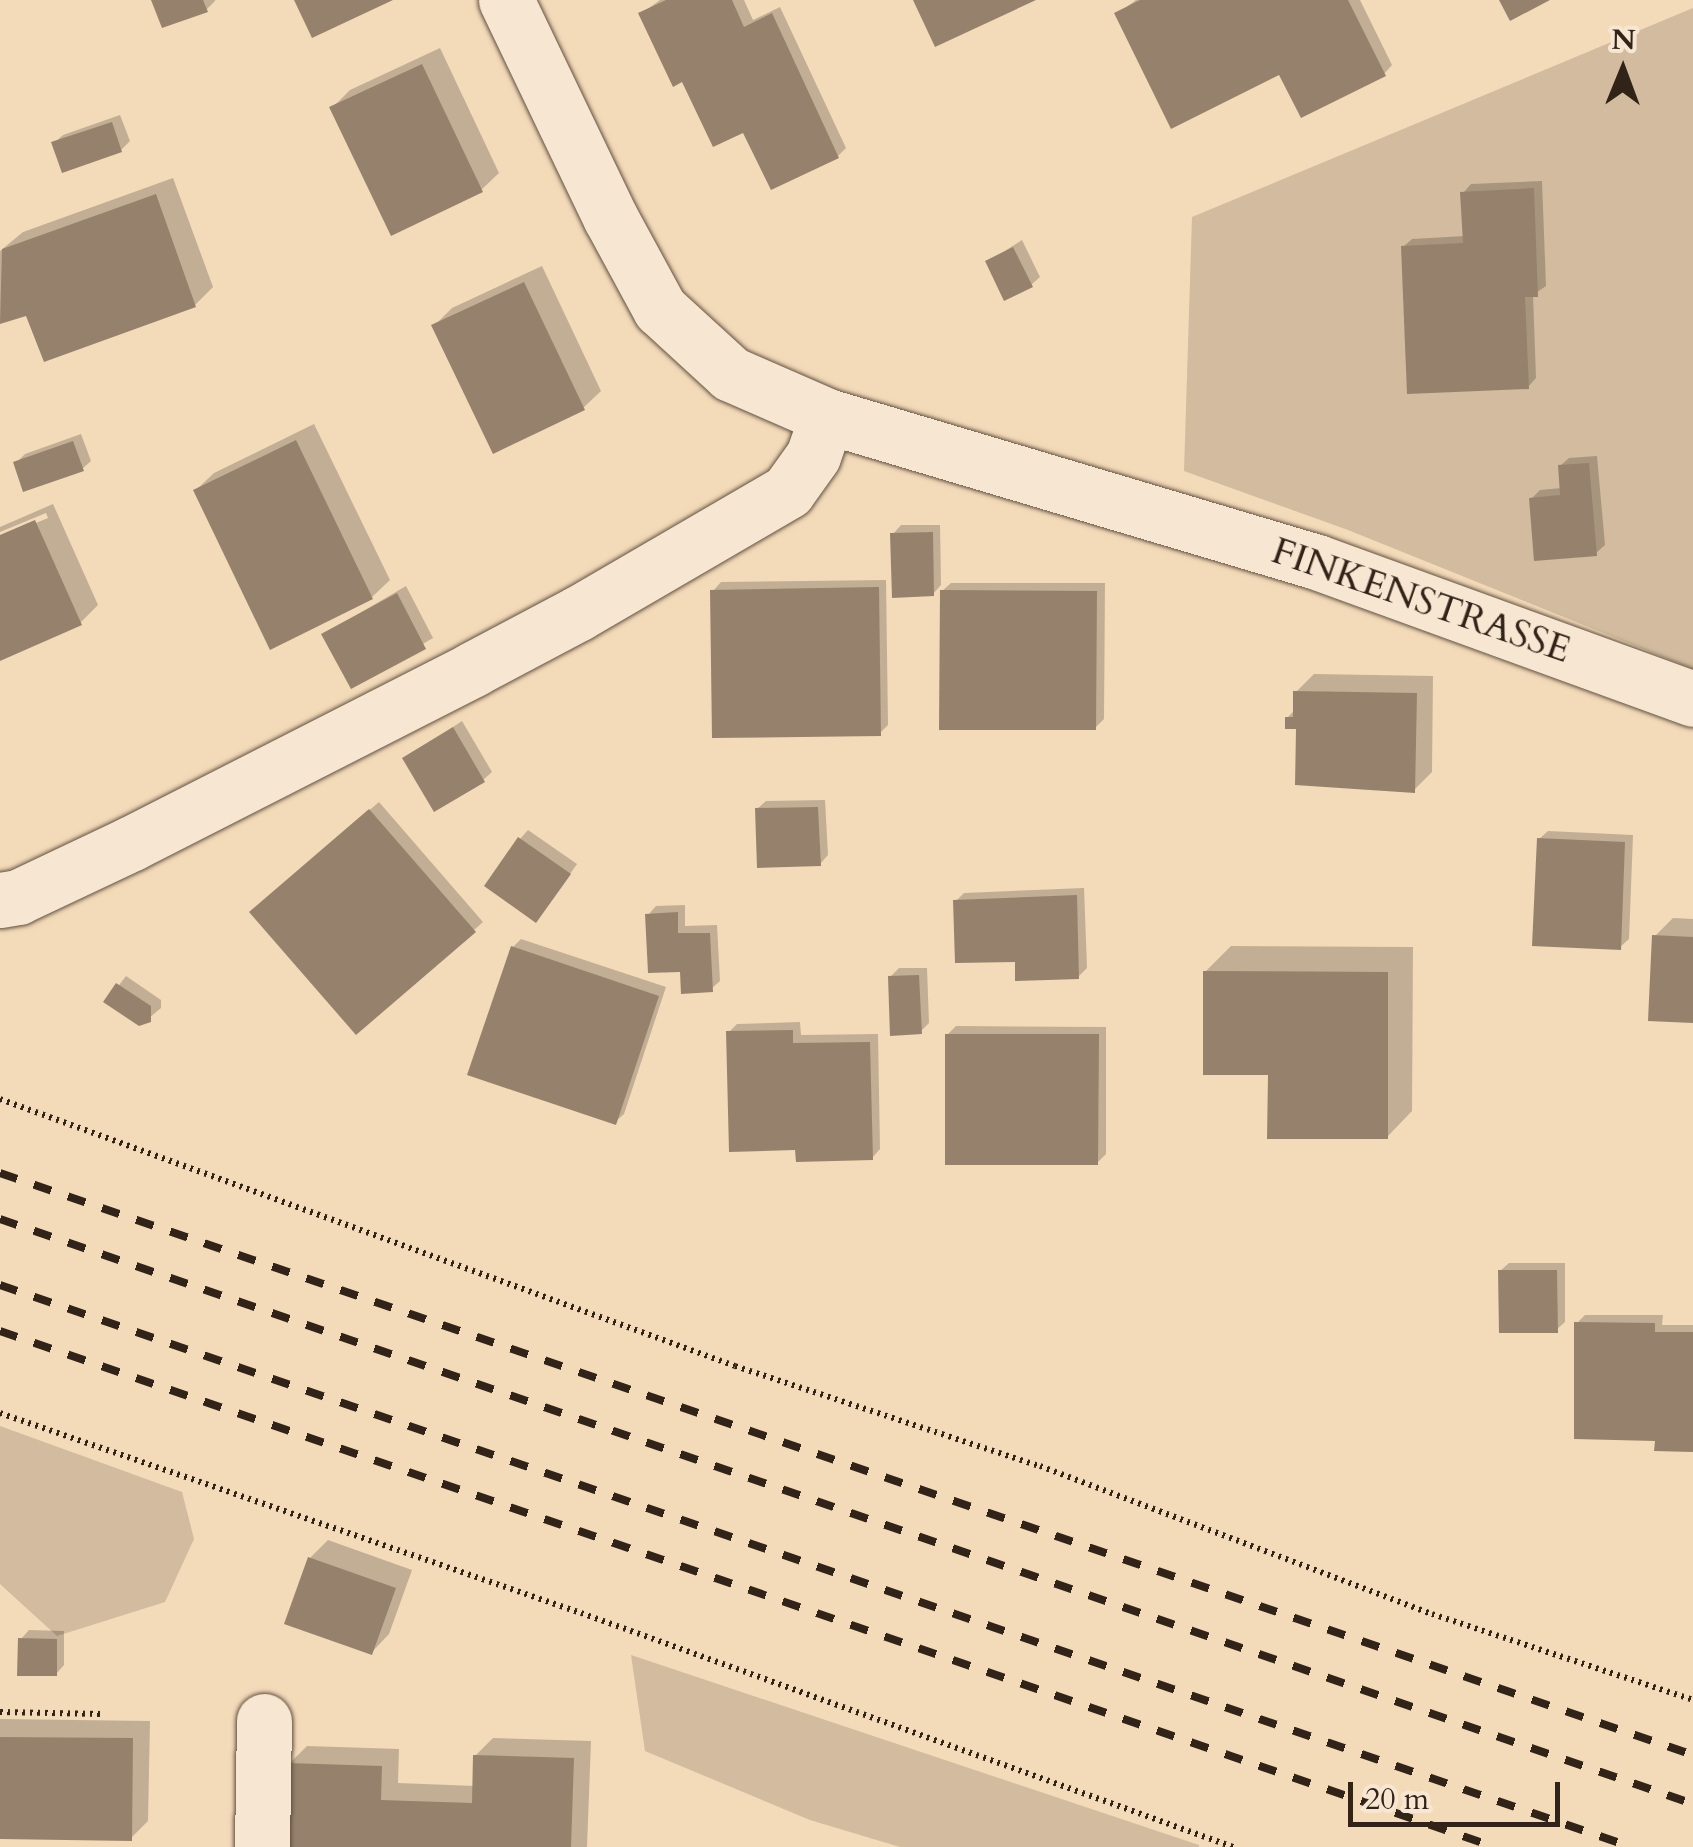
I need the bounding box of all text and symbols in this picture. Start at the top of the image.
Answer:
north arrow [1573,20,1673,120]
text: N [1611,21,1636,59]
street label: FINKENSTRASSE [1266,528,1576,674]
scale bar [1353,1762,1566,1824]
text: 20 m [1365,1779,1429,1820]

